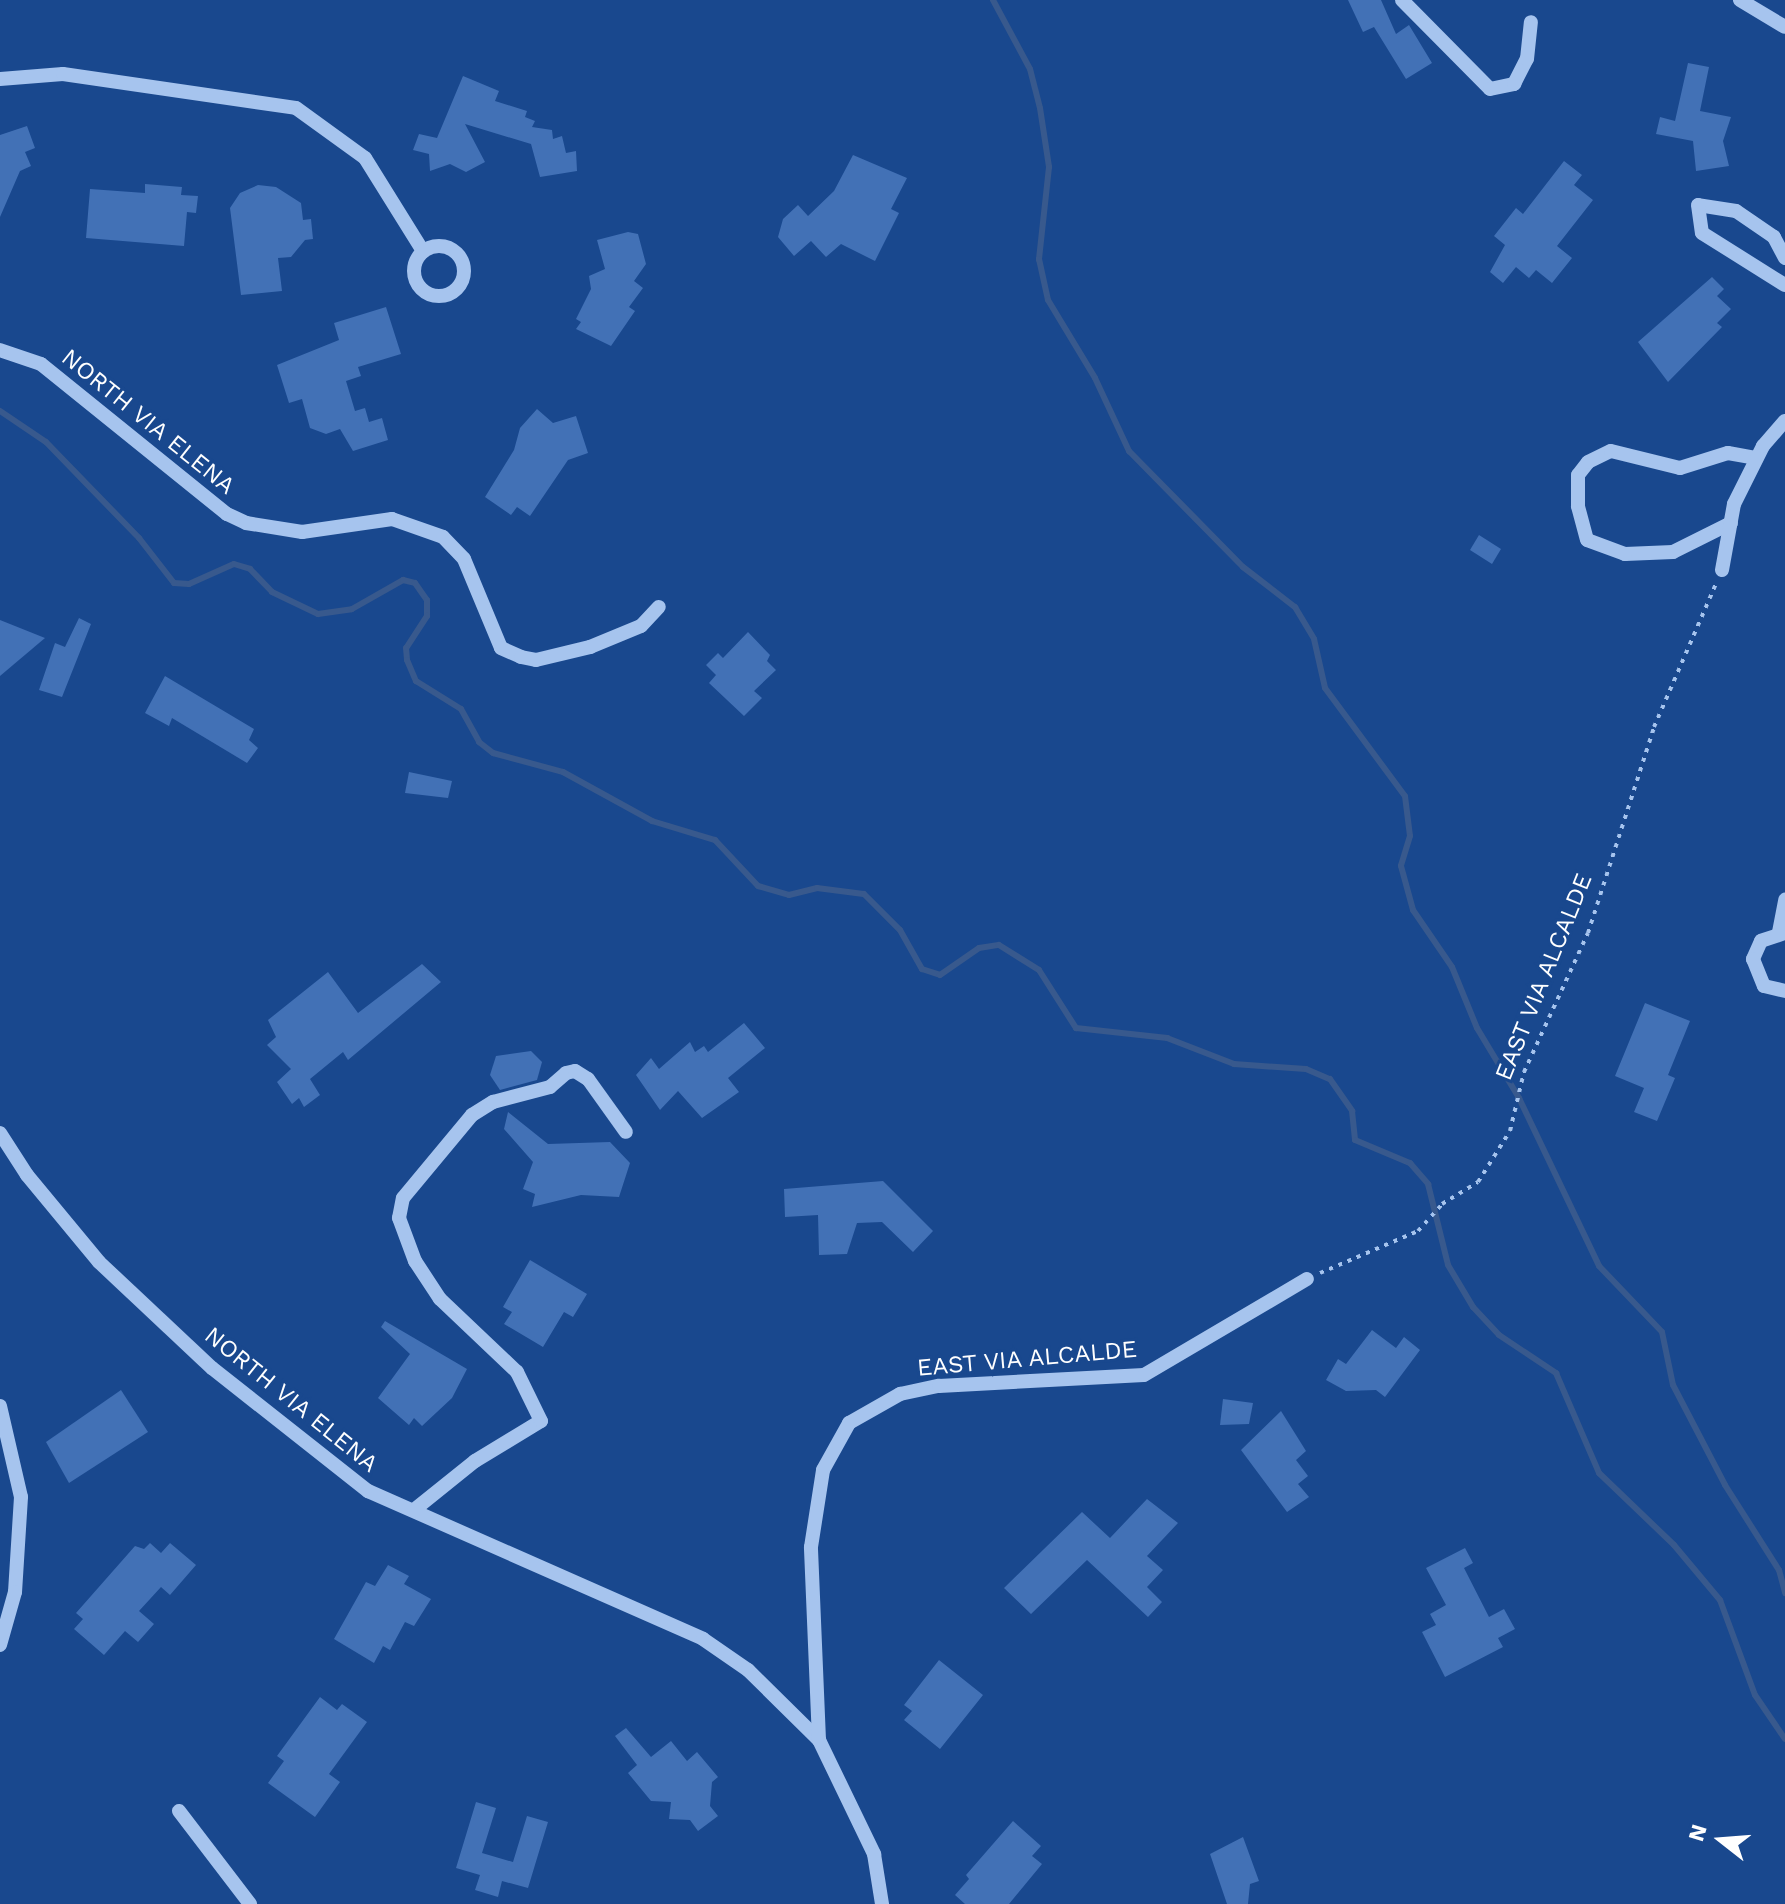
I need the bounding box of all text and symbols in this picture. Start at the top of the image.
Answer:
street label: NORTH VIA ELENA [55,343,241,501]
street label: EAST VIA ALCALDE [1489,868,1599,1086]
street label: NORTH VIA ELENA [198,1321,384,1479]
street label: EAST VIA ALCALDE [914,1335,1140,1383]
north arrow [1681,1800,1761,1880]
text: N [1683,1821,1712,1844]

